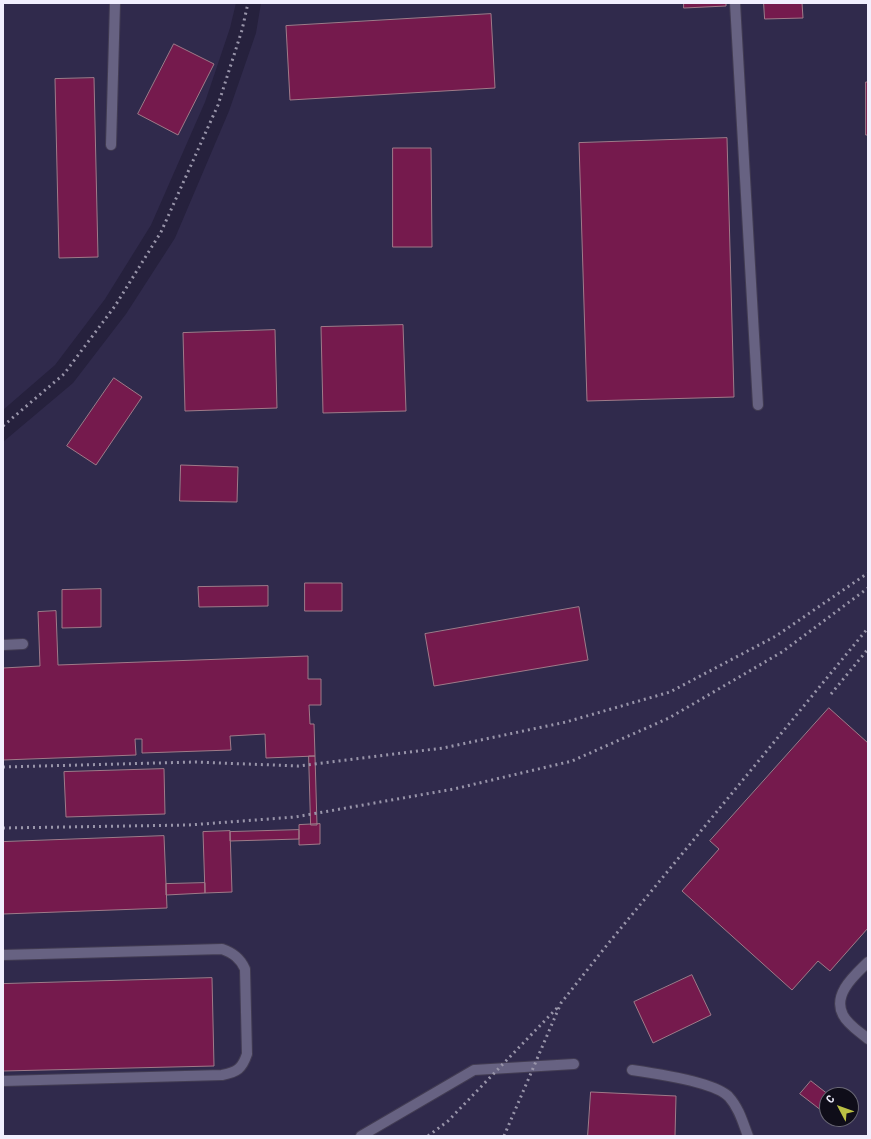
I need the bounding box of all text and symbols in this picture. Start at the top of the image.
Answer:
north arrow [819,1087,859,1127]
text: С [823,1093,837,1106]

